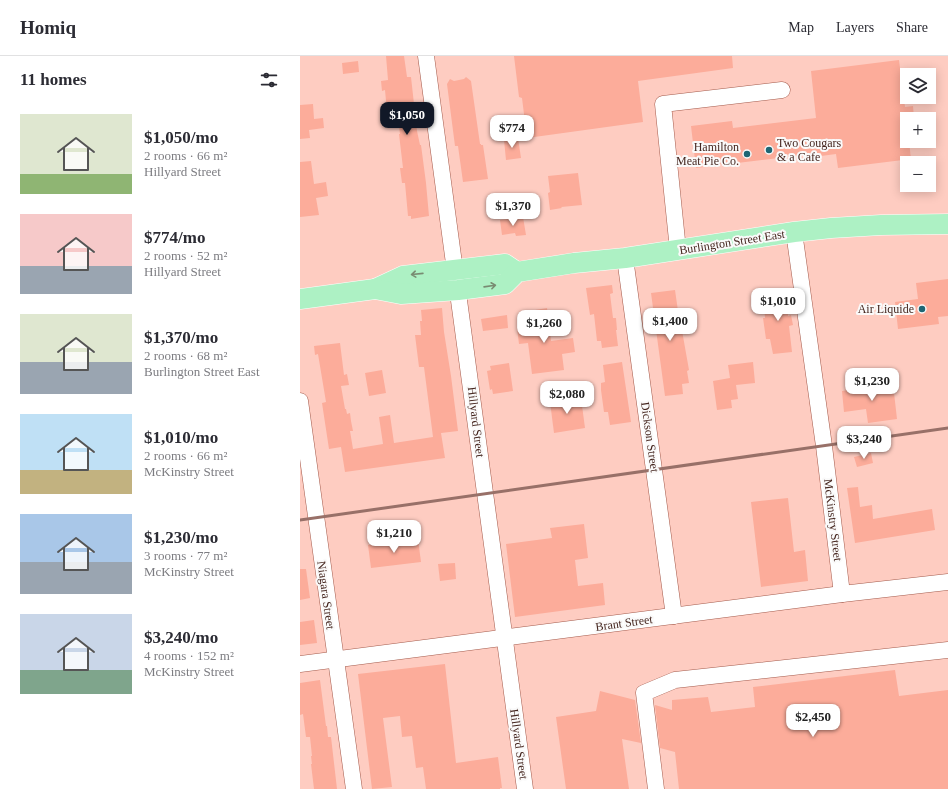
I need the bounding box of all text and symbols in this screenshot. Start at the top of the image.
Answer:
text: Homiq [20,17,76,38]
text: Map [788,20,814,35]
text: Layers [836,20,874,35]
text: Share [896,20,928,35]
map controls [900,68,936,192]
button: layers [900,68,936,104]
icon: filters [258,69,280,91]
text: 11 homes [20,70,87,89]
pin: $1,050 [374,102,440,136]
text: $1,050 [389,107,425,122]
button: + [900,112,936,148]
pin: $774 [488,115,536,149]
text: $774 [499,120,525,135]
text: $1,050/mo [144,128,218,147]
icon: home [52,130,100,178]
place label: Two Cougars & a Cafe [777,136,841,164]
place label: Hamilton Meat Pie Co. [676,140,739,168]
marker: Two Cougars & a Cafe [764,145,774,155]
text: 2 rooms · 66 m² [144,148,227,163]
marker: Hamilton Meat Pie Co. [742,149,752,159]
button: − [900,156,936,192]
text: Hillyard Street [144,164,221,179]
pin: $1,370 [480,193,546,227]
text: $1,370 [495,198,531,213]
street label: Burlington Street East [678,227,786,257]
text: $774/mo [144,228,205,247]
icon: home [52,230,100,278]
text: 2 rooms · 52 m² [144,248,227,263]
text: Hillyard Street [144,264,221,279]
one-way arrow [411,270,424,278]
one-way arrow [483,282,496,290]
pin: $1,010 [745,288,811,322]
text: $1,010 [760,293,796,308]
place label: Air Liquide [858,302,914,316]
marker: Air Liquide [917,304,927,314]
pin: $1,400 [637,308,703,342]
pin: $1,260 [511,310,577,344]
text: $1,400 [652,313,688,328]
text: $1,260 [526,315,562,330]
text: $1,370/mo [144,328,218,347]
icon: home [52,330,100,378]
text: 2 rooms · 68 m² [144,348,227,363]
text: Burlington Street East [144,364,260,379]
pin: $1,230 [839,368,905,402]
text: $1,230 [854,373,890,388]
pin: $2,080 [534,381,600,415]
street label: Hillyard Street [465,386,487,459]
text: $2,080 [549,386,585,401]
street label: Dickson Street [638,401,662,474]
pin: $3,240 [831,426,897,460]
text: $1,010/mo [144,428,218,447]
icon: home [52,430,100,478]
text: $3,240 [846,431,882,446]
text: 2 rooms · 66 m² [144,448,227,463]
text: McKinstry Street [144,464,234,479]
street label: McKinstry Street [821,478,845,563]
pin: $1,210 [361,520,427,554]
text: $1,210 [376,525,412,540]
text: $1,230/mo [144,528,218,547]
icon: home [52,530,100,578]
text: 3 rooms · 77 m² [144,548,227,563]
street label: Niagara Street [314,560,338,631]
text: McKinstry Street [144,564,234,579]
street label: Brant Street [594,612,654,634]
text: $3,240/mo [144,628,218,647]
icon: home [52,630,100,678]
text: 4 rooms · 152 m² [144,648,234,663]
text: McKinstry Street [144,664,234,679]
pin: $2,450 [780,704,846,738]
street label: Hillyard Street [507,708,531,781]
text: $2,450 [795,709,831,724]

